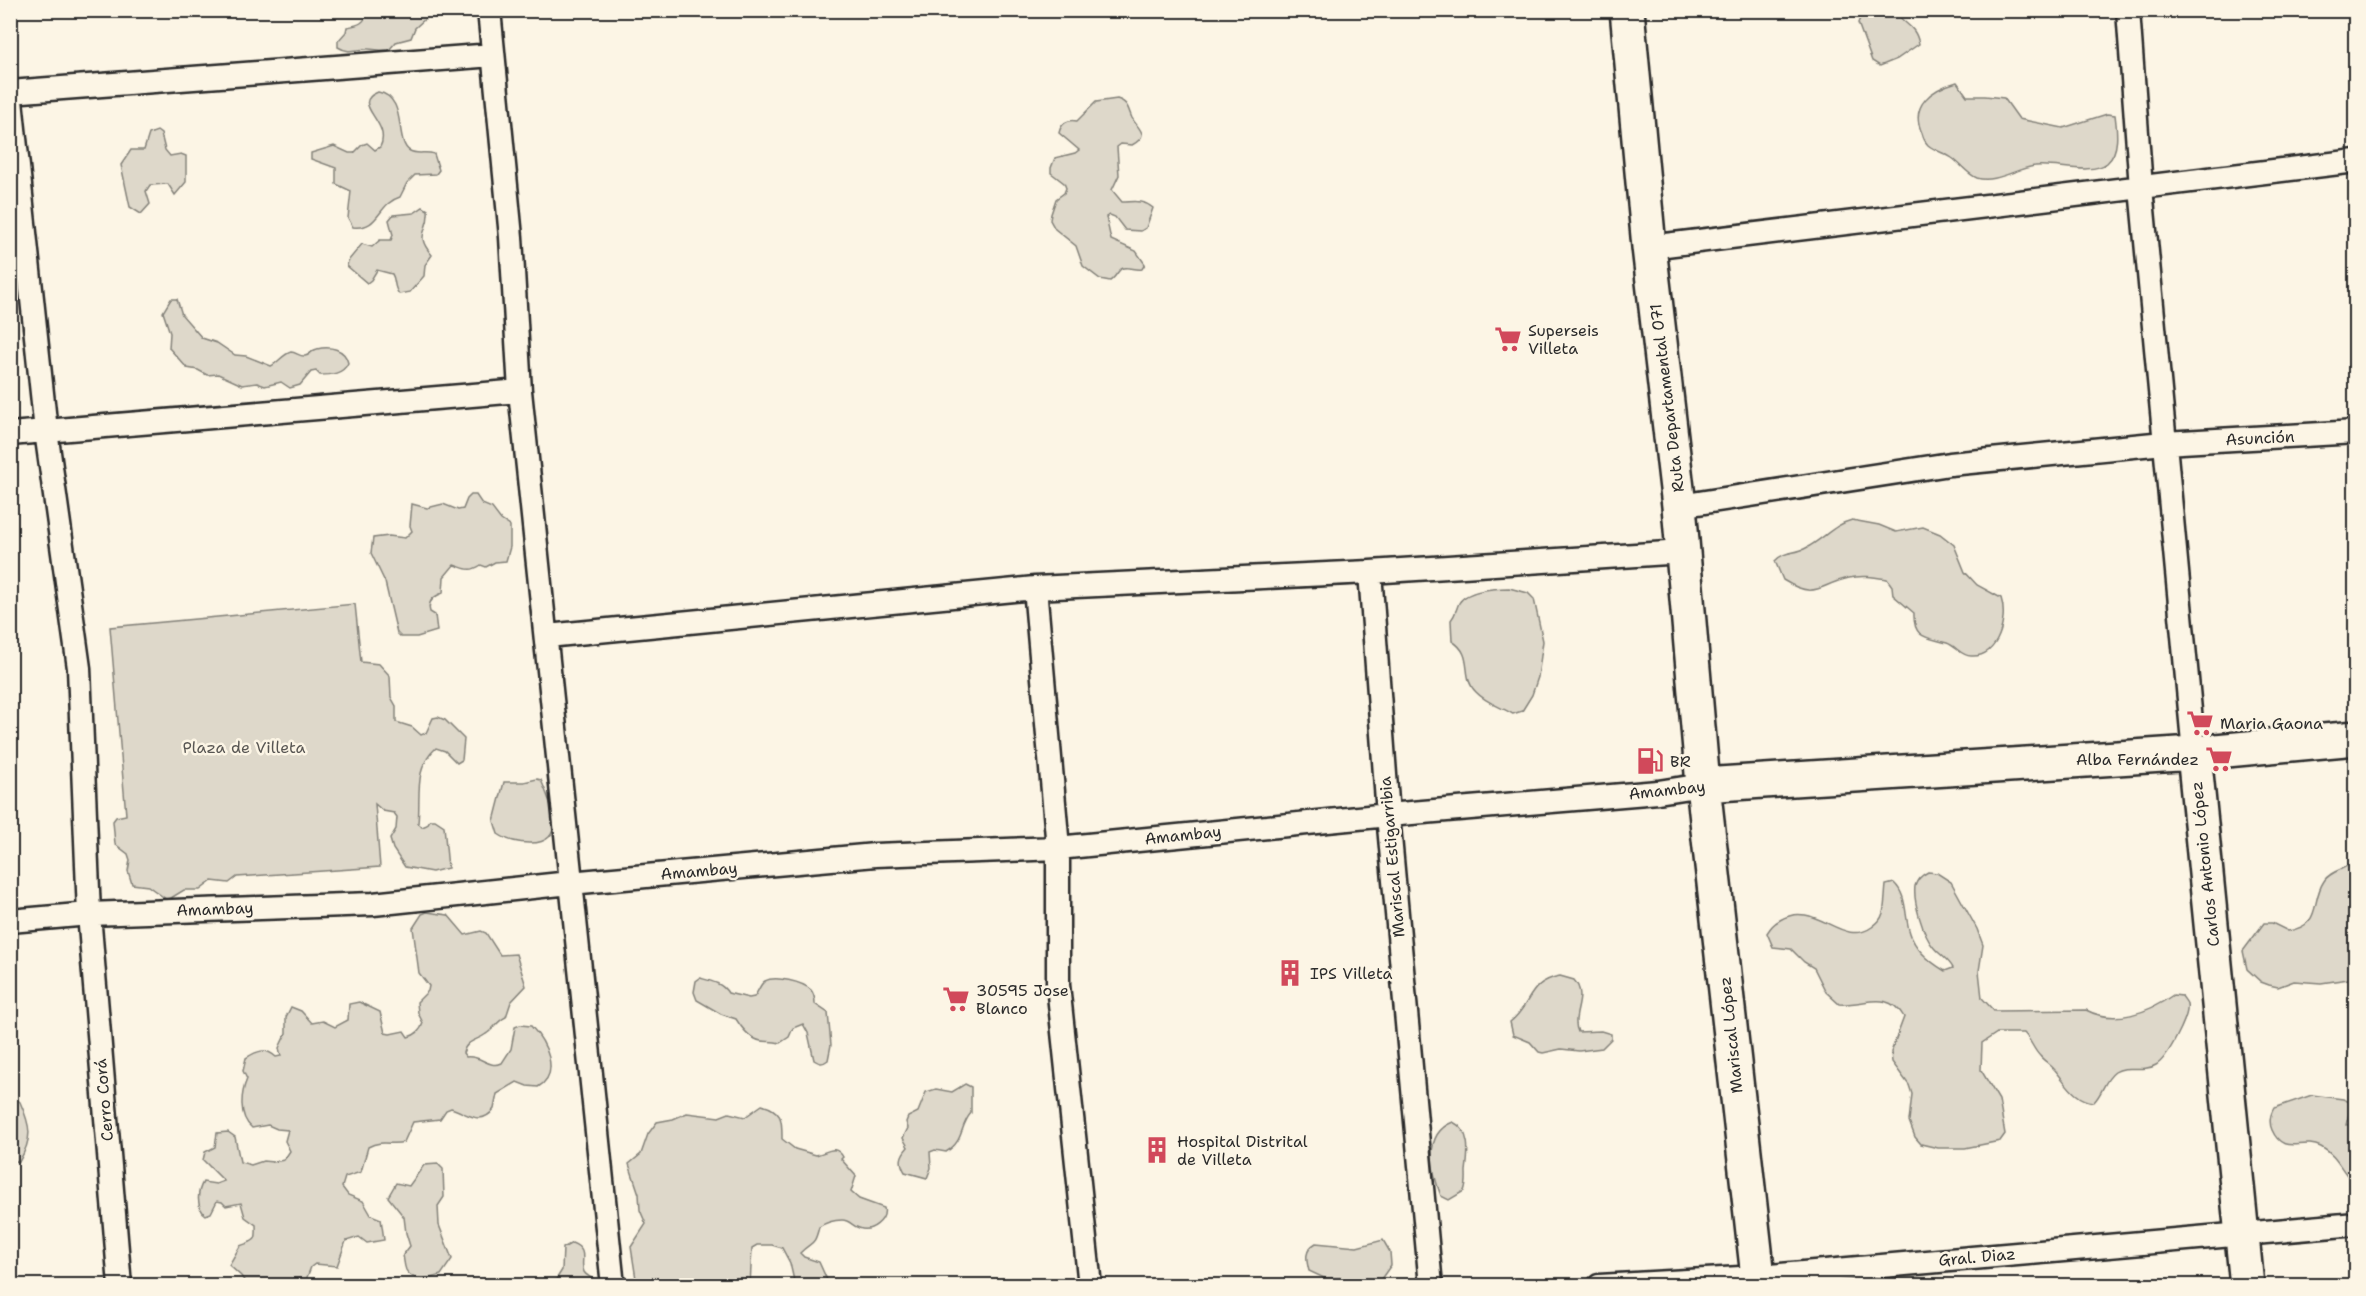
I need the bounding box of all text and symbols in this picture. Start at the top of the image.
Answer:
street label: Ruta Departamental 071 [1645,302,1689,494]
place label: Superseis Villeta [1528,320,1599,359]
supermarket icon: Superseis Villeta [1493,324,1523,354]
street label: Asunción [2225,426,2295,450]
supermarket icon: Maria Gaona [2185,708,2215,738]
place label: Maria Gaona [2220,713,2323,734]
park label: Plaza de Villeta [182,737,306,758]
supermarket icon: Alba Fernández [2204,744,2234,774]
fuel station icon: BR [1635,746,1665,776]
place label: Alba Fernández [2076,749,2199,770]
place label: BR [1670,751,1691,772]
street label: Mariscal Estigarribia [1374,776,1410,938]
street label: Amambay [1627,776,1707,804]
street label: Carlos Antonio López [2186,780,2224,948]
street label: Amambay [1143,821,1223,849]
street label: Amambay [660,857,738,885]
street label: Amambay [176,897,254,921]
building icon: IPS Villeta [1275,958,1305,988]
place label: IPS Villeta [1310,963,1392,984]
street label: Mariscal López [1714,975,1748,1095]
place label: 30595 Jose Blanco [976,980,1069,1019]
supermarket icon: 30595 Jose Blanco [941,984,971,1014]
street label: Cerro Corá [90,1058,118,1142]
place label: Hospital Distrital de Villeta [1177,1131,1308,1170]
building icon: Hospital Distrital de Villeta [1142,1135,1172,1165]
street label: Gral. Diaz [1938,1243,2016,1271]

